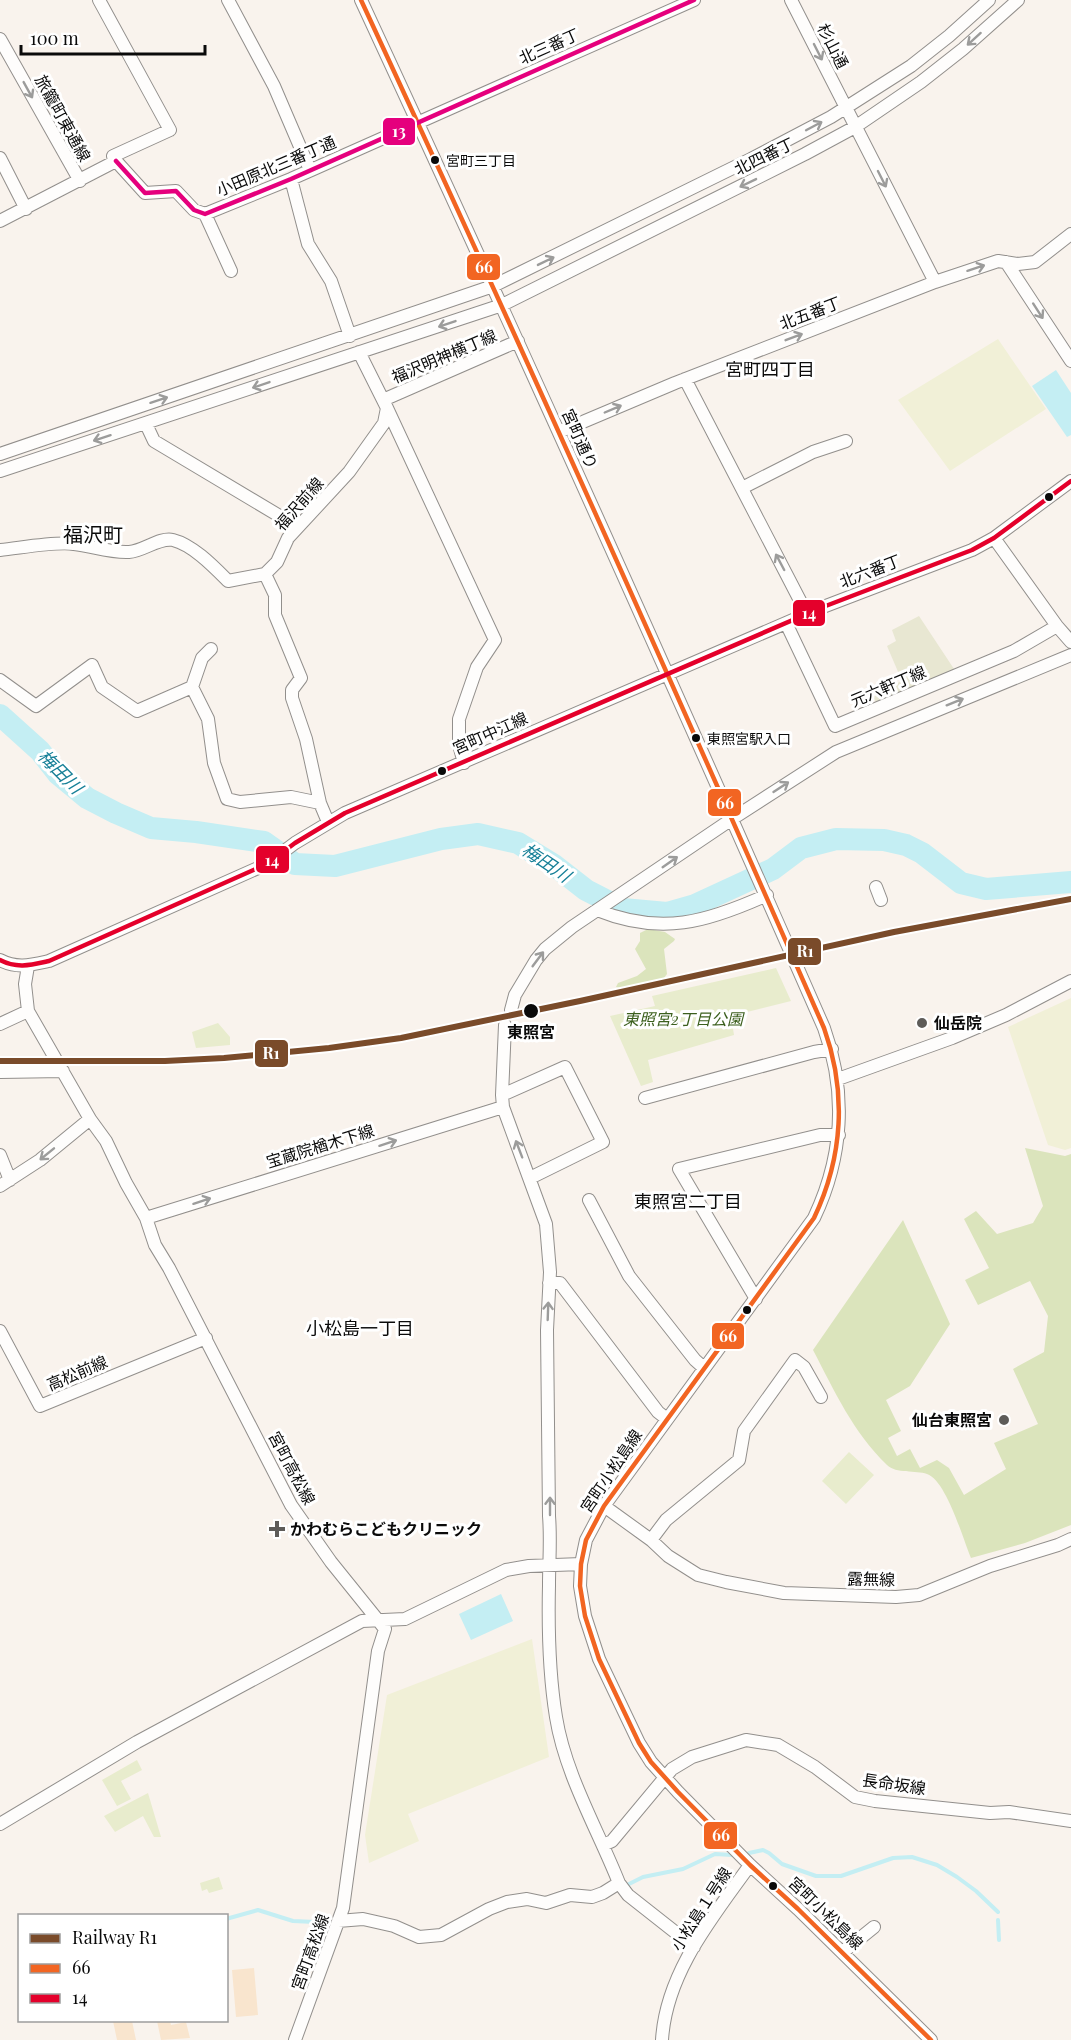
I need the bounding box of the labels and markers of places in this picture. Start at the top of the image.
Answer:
place label: 宮町三丁目 [446,151,516,170]
marker: 宮町三丁目 [429,154,441,166]
unlabelled marker [1043,491,1055,503]
place label: 東照宮駅入口 [707,729,791,748]
marker: 東照宮駅入口 [690,732,702,744]
unlabelled marker [436,765,448,777]
marker: 東照宮 [522,1002,540,1020]
place label: 仙岳院 [933,1012,982,1033]
marker: 仙岳院 [915,1016,929,1030]
place label: 東照宮 [507,1021,555,1042]
unlabelled marker [741,1304,753,1316]
place label: 仙台東照宮 [911,1409,992,1430]
marker: 仙台東照宮 [997,1413,1011,1427]
place label: かわむらこどもクリニック [290,1518,482,1539]
marker: かわむらこどもクリニック [268,1520,286,1538]
unlabelled marker [767,1880,779,1892]

